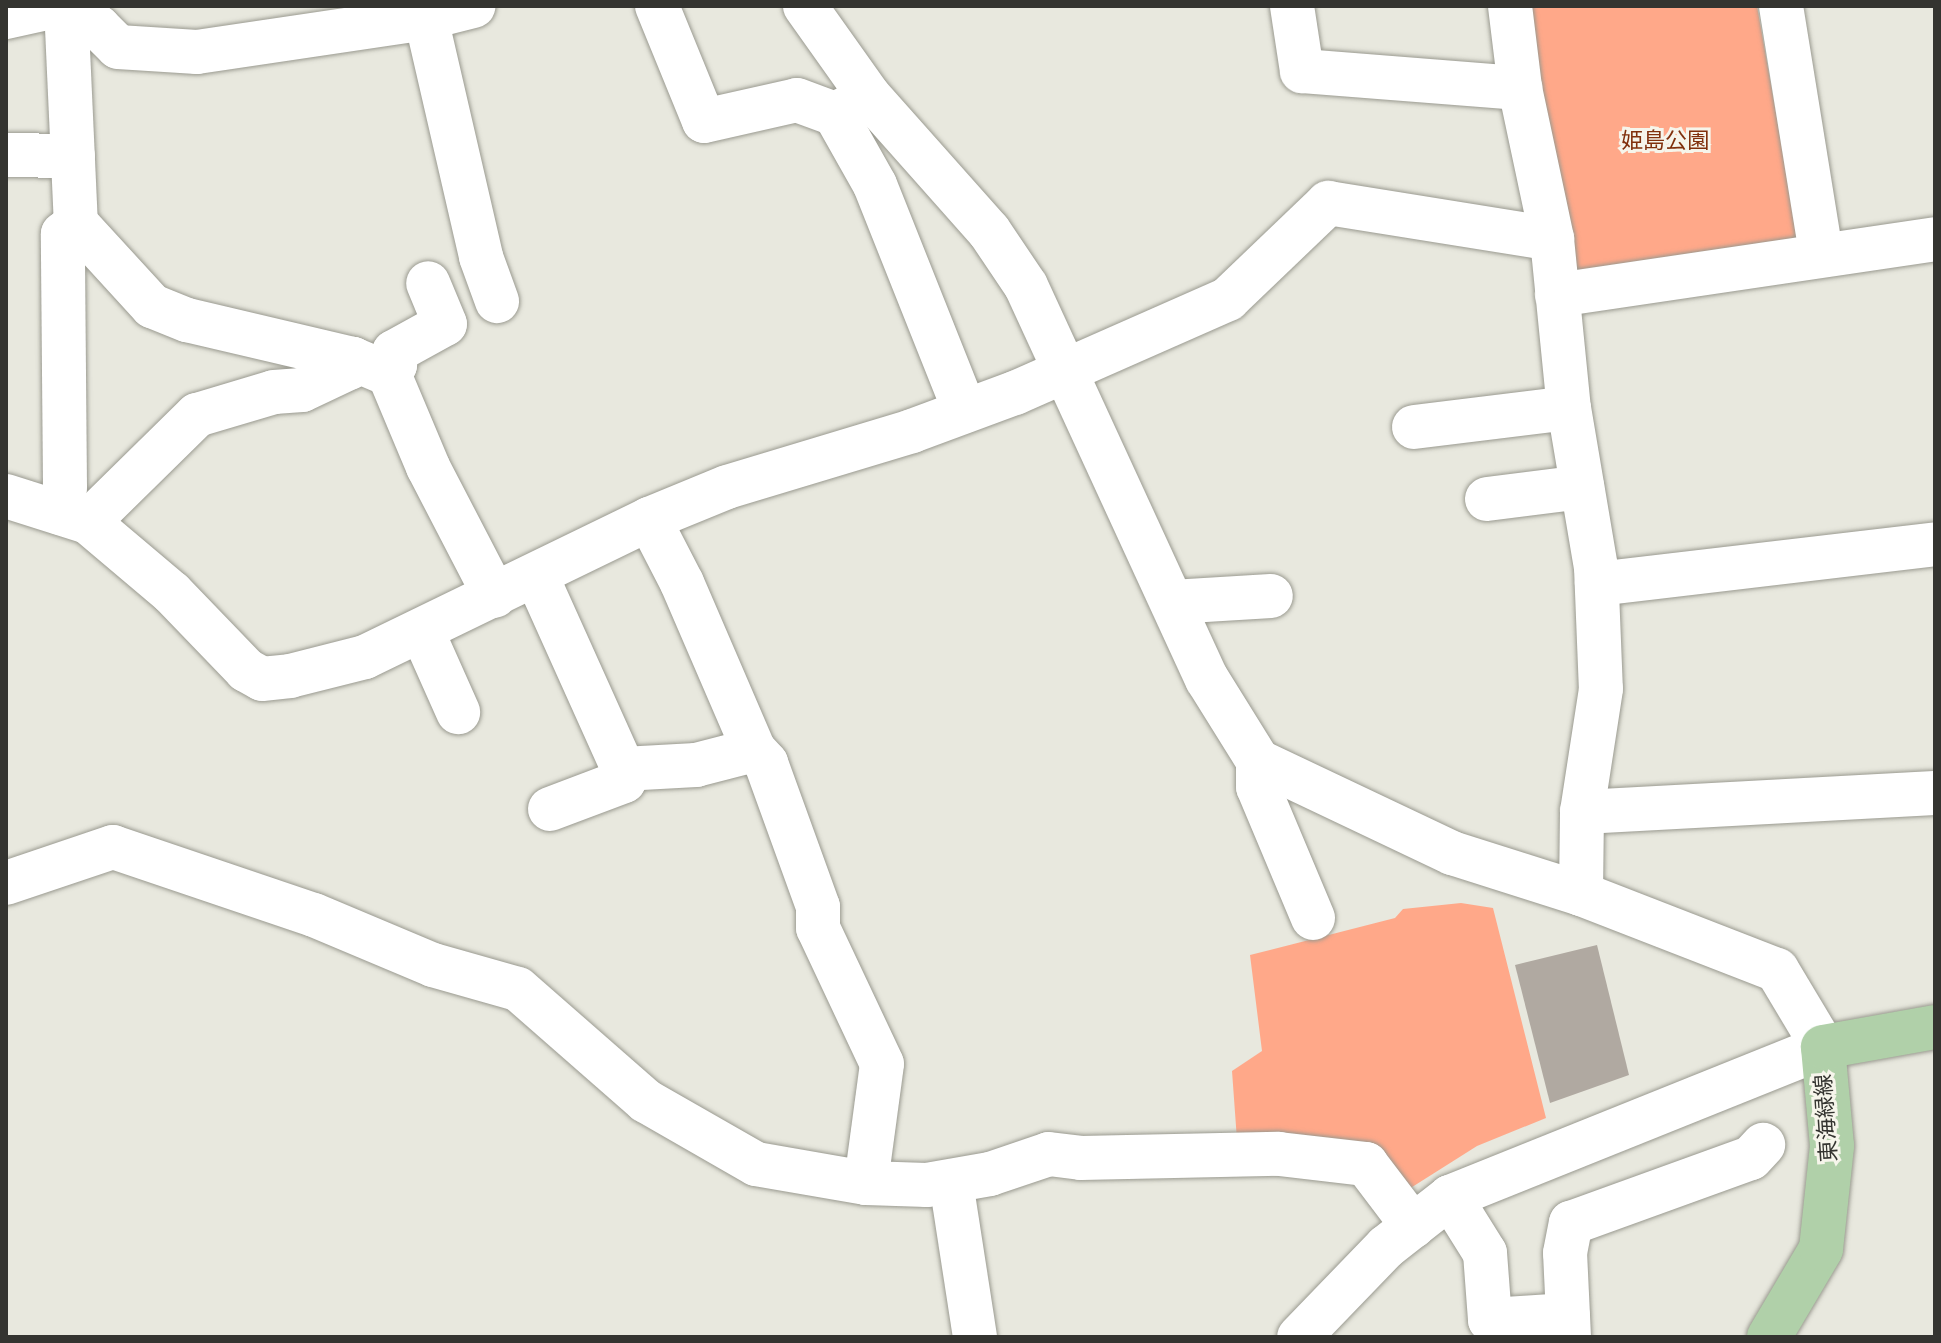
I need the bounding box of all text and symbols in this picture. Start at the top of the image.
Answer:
park label: 姫島公園 [1621,128,1709,154]
street label: 東海緑線 [1810,1073,1842,1163]

